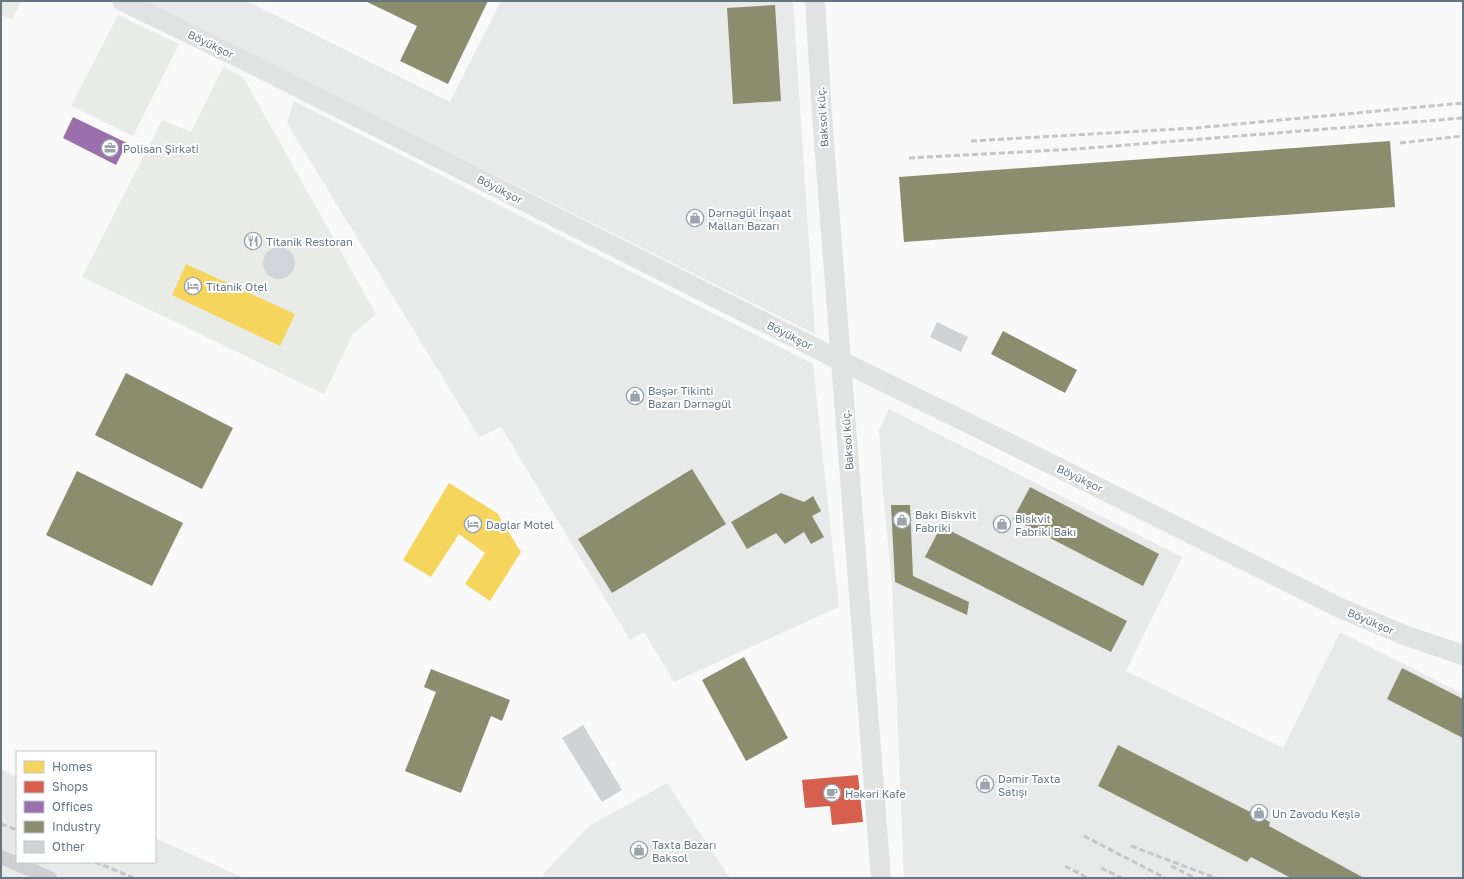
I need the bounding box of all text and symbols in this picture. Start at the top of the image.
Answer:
street label: Böyükşor [186,27,237,61]
street label: Baksol küç. [813,86,831,148]
office icon: Polisan Şirkəti [100,138,120,158]
place label: Polisan Şirkəti [123,142,199,155]
street label: Böyükşor [475,172,526,206]
place label: Dərnəgül İnşaat Malları Bazarı [708,206,791,232]
shop icon: Dərnəgül İnşaat Malları Bazarı [685,208,705,228]
restaurant icon: Titanik Restoran [243,231,263,251]
place label: Titanik Restoran [266,235,353,248]
hotel icon: Titanik Otel [183,276,203,296]
place label: Titanik Otel [206,280,268,293]
street label: Böyükşor [765,318,816,352]
place label: Bəşər Tikinti Bazarı Dərnəgül [648,384,732,410]
shop icon: Bəşər Tikinti Bazarı Dərnəgül [625,386,645,406]
street label: Baksol küç. [838,409,856,471]
street label: Böyükşor [1055,461,1106,495]
place label: Bakı Biskvit Fabriki [915,508,976,534]
shop icon: Bakı Biskvit Fabriki [892,510,912,530]
place label: Biskvit Fabriki Bakı [1015,512,1076,538]
hotel icon: Dağlar Motel [463,514,483,534]
shop icon: Biskvit Fabriki Bakı [992,514,1012,534]
place label: Dağlar Motel [486,518,554,531]
street label: Böyükşor [1346,605,1397,637]
legend [16,751,156,863]
text: Homes [52,759,92,774]
place label: Dəmir Taxta Satışı [998,772,1060,798]
shop icon: Dəmir Taxta Satışı [975,774,995,794]
text: Shops [52,779,88,794]
cafe icon: Həkəri Kafe [822,783,842,803]
place label: Həkəri Kafe [845,787,906,800]
text: Offices [52,799,93,814]
shop icon: Un Zavodu Keşlə [1249,803,1269,823]
place label: Un Zavodu Keşlə [1272,807,1360,820]
text: Industry [52,819,101,834]
place label: Taxta Bazarı Baksol [652,838,716,864]
text: Other [52,839,85,854]
shop icon: Taxta Bazarı Baksol [629,840,649,860]

